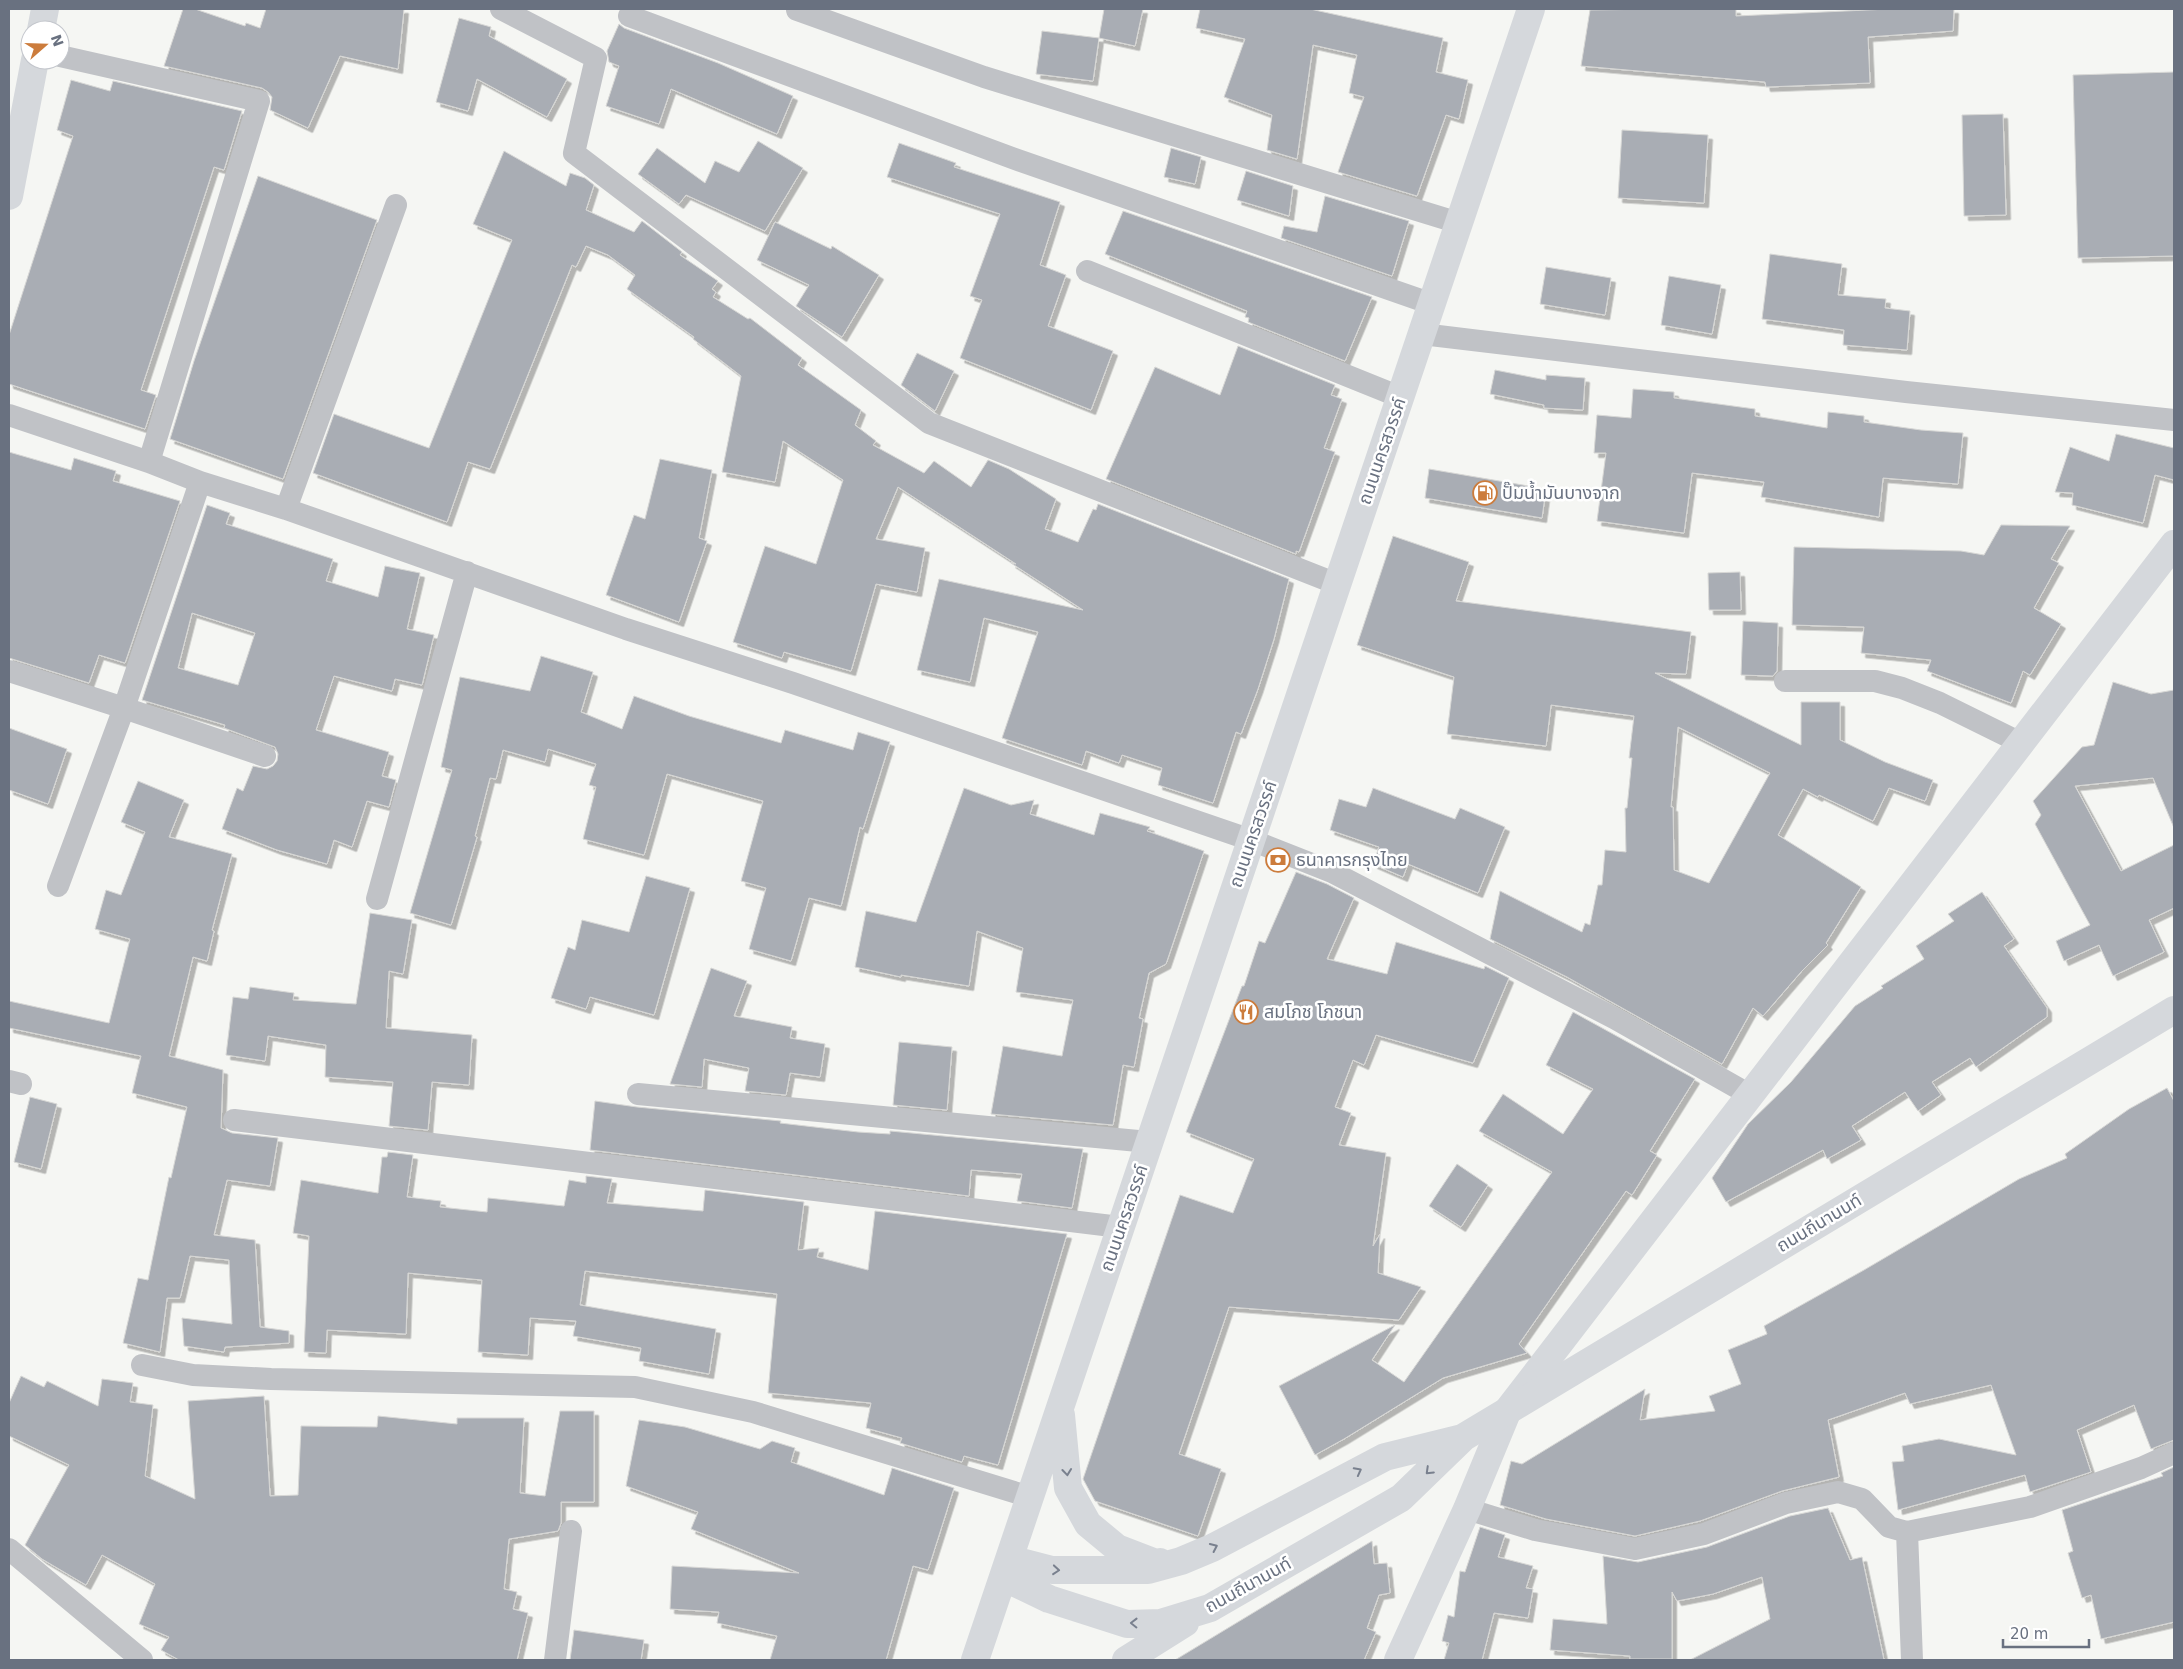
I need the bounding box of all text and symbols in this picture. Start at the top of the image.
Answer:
north arrow [20,20,70,70]
text: N [48,32,67,49]
street label: ถนนนครสวรรค์ [1353,395,1410,507]
fuel station icon: ปั๊มน้ำมันบางจาก [1472,480,1498,506]
place label: ปั๊มน้ำมันบางจาก [1502,480,1620,503]
street label: ถนนนครสวรรค์ [1224,778,1281,890]
bank icon: ธนาคารกรุงไทย [1265,847,1291,873]
place label: ธนาคารกรุงไทย [1296,849,1408,871]
restaurant icon: สมโภช โภชนา [1233,999,1259,1025]
place label: สมโภช โภชนา [1264,1001,1362,1022]
street label: ถนนนครสวรรค์ [1095,1162,1152,1274]
street label: ถนนถีนานนท์ [1773,1189,1865,1256]
one-way arrow [1426,1465,1435,1474]
one-way arrow [1353,1467,1362,1477]
one-way arrow [1061,1469,1072,1477]
one-way arrow [1209,1542,1218,1553]
street label: ถนนถีนานนท์ [1201,1552,1294,1617]
one-way arrow [1052,1564,1060,1575]
scale bar [2003,1616,2089,1648]
one-way arrow [1130,1618,1138,1629]
text: 20 m [2010,1625,2048,1643]

